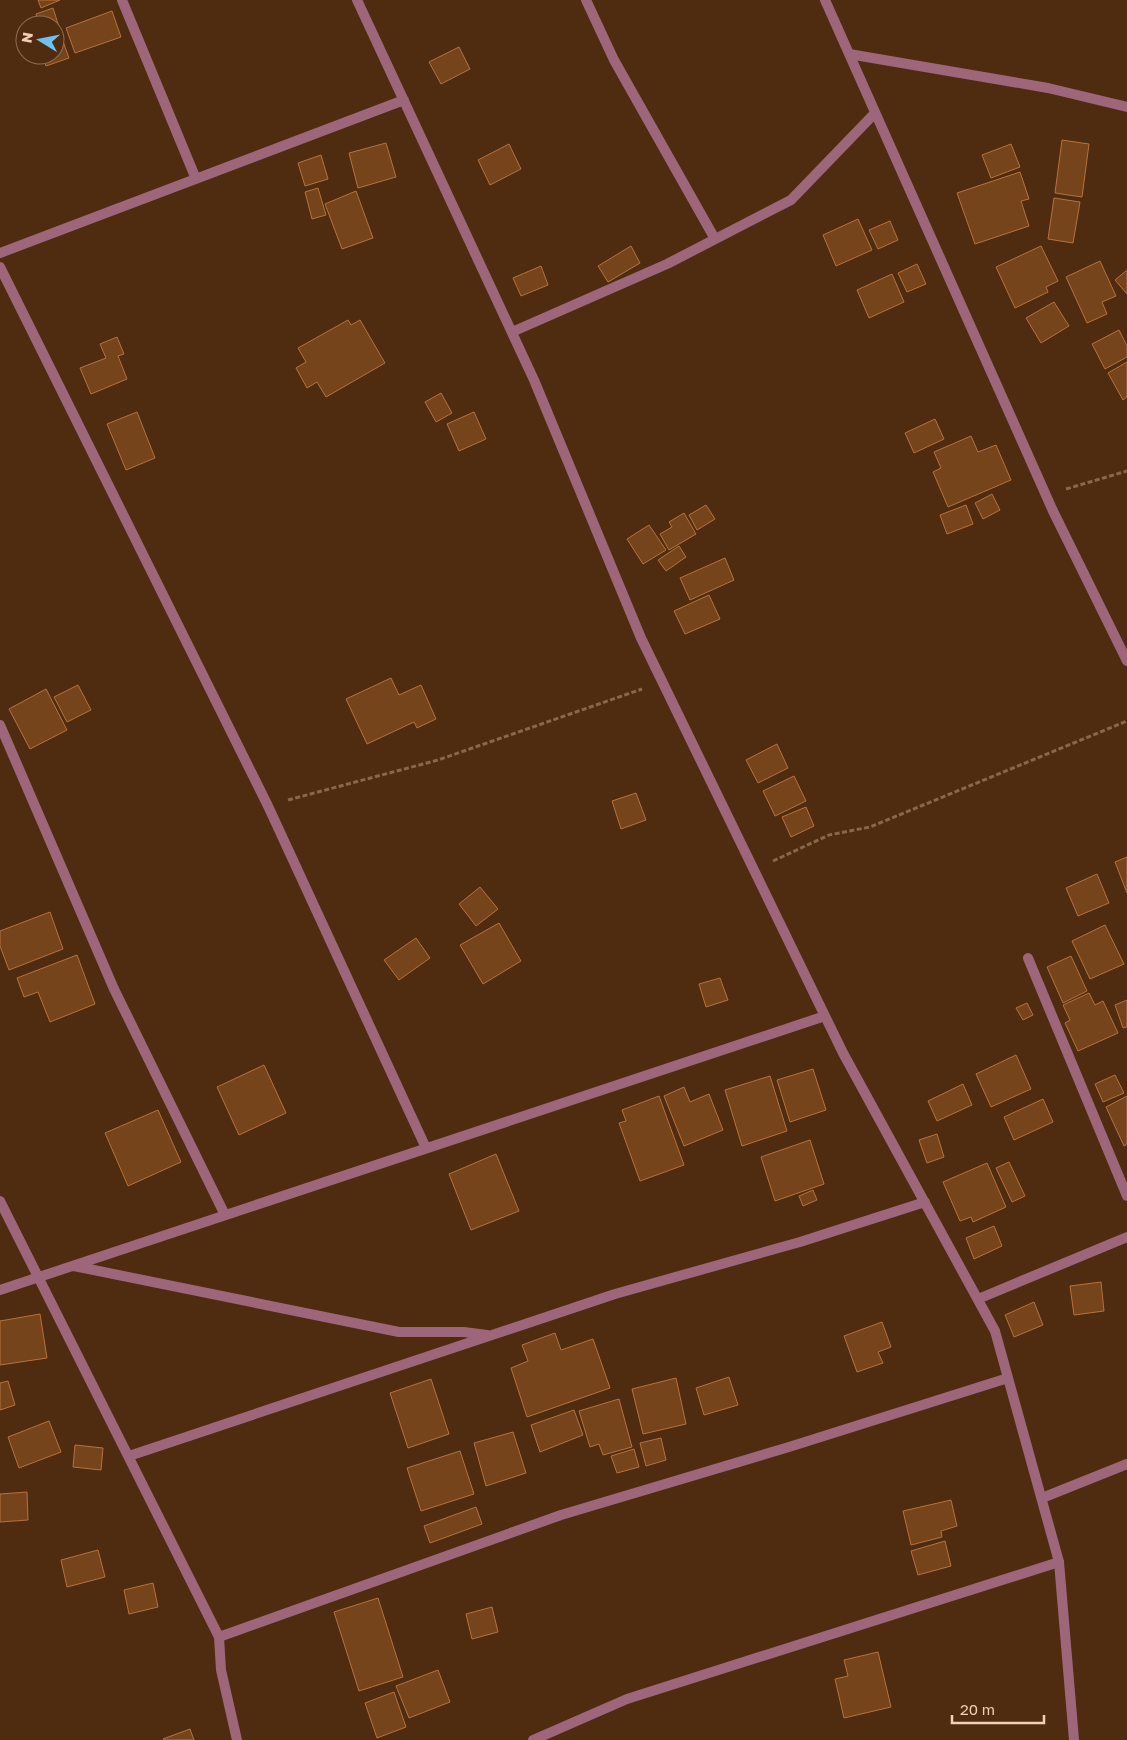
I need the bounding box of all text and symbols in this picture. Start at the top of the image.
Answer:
north arrow [15,15,65,65]
text: N [17,31,36,44]
scale bar [952,1692,1044,1724]
text: 20 m [960,1700,995,1718]

